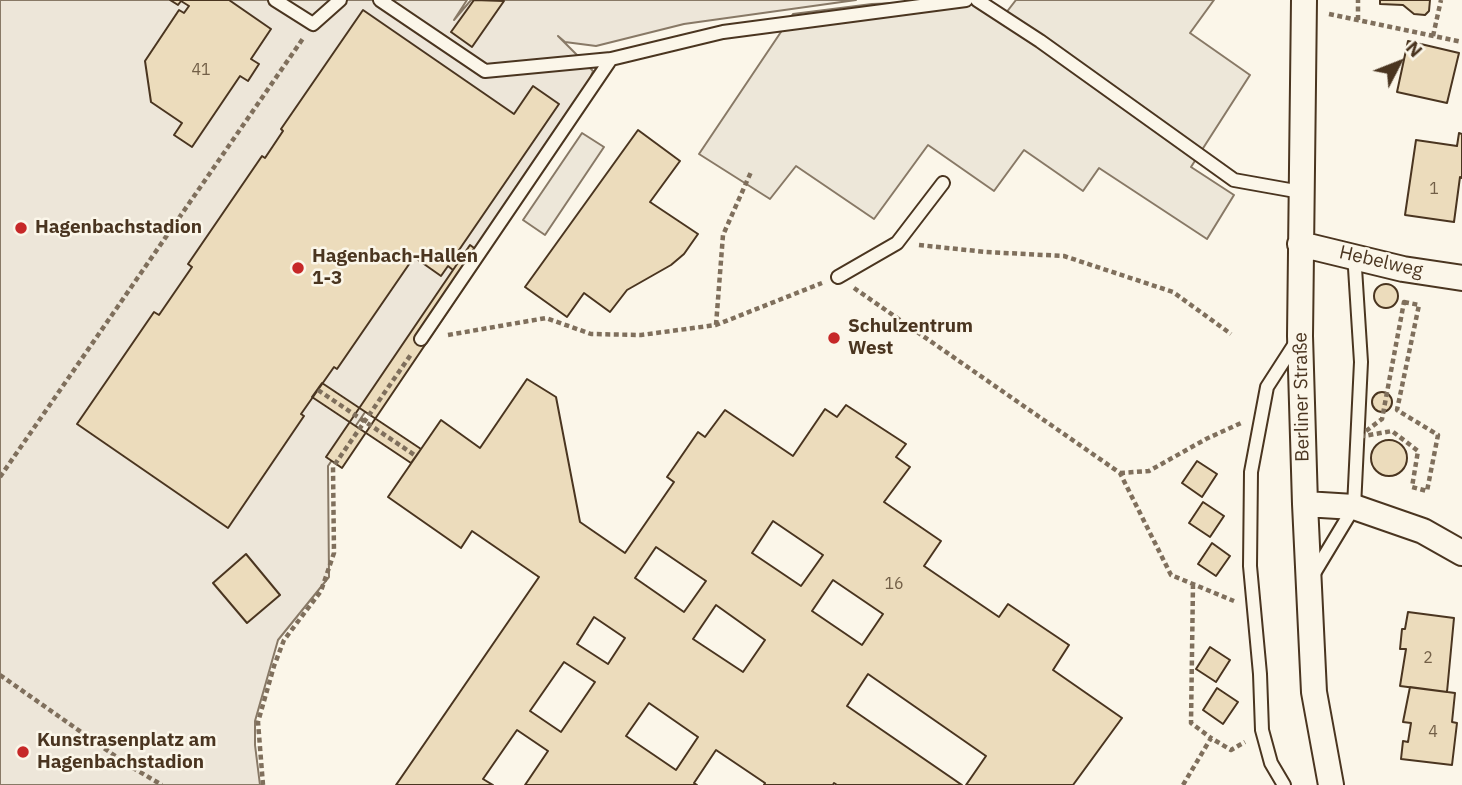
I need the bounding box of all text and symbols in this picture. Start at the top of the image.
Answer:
north arrow [1364,28,1434,98]
text: N [1401,36,1428,62]
house number: 41 [191,60,211,80]
house number: 1 [1429,179,1439,199]
place label: Hagenbachstadion [35,217,202,239]
marker: Hagenbachstadion [13,220,29,236]
street label: Hebelweg [1337,241,1425,283]
place label: Hagenbach-Hallen 1-3 [312,246,478,290]
marker: Hagenbach-Hallen 1-3 [290,260,306,276]
place label: Schulzentrum West [848,316,973,360]
marker: Schulzentrum West [826,330,842,346]
street label: Berliner Straße [1289,332,1315,462]
house number: 16 [884,574,904,594]
house number: 2 [1423,648,1433,668]
house number: 4 [1428,722,1438,742]
place label: Kunstrasenplatz am Hagenbachstadion [37,730,216,774]
marker: Kunstrasenplatz am Hagenbachstadion [15,744,31,760]

